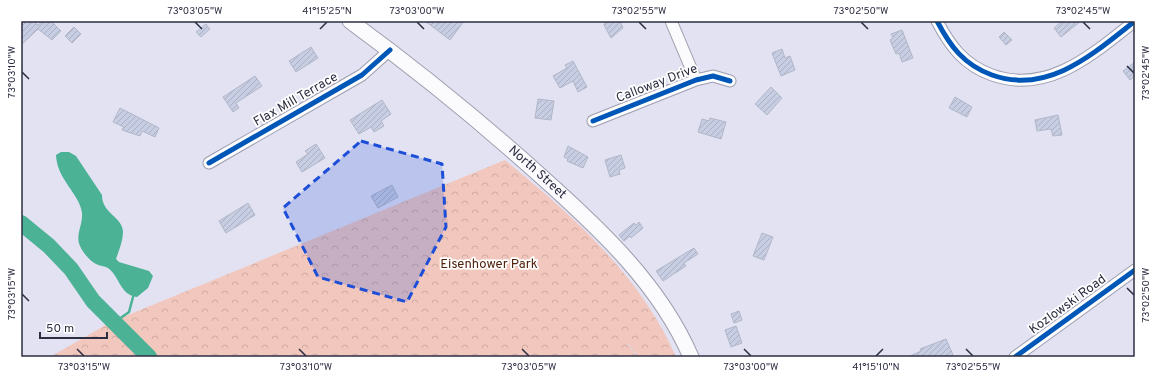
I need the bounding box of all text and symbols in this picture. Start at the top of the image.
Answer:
text: 73°03'05"W [168,5,222,18]
text: 41°15'25"N [302,5,352,18]
text: 73°03'00"W [390,5,444,18]
text: 73°02'55"W [612,5,666,18]
text: 73°02'50"W [834,5,888,18]
text: 73°02'45"W [1056,5,1110,18]
text: 73°03'10"W [6,46,19,98]
text: 73°02'45"W [1140,46,1153,100]
street label: Calloway Drive [614,61,700,107]
street label: Flax Mill Terrace [251,69,341,131]
street label: North Street [505,143,569,203]
park label: Eisenhower Park [440,257,538,273]
text: 73°03'15"W [6,268,19,320]
text: 73°02'50"W [1140,268,1153,322]
street label: Kozlowski Road [1026,272,1110,338]
scale bar [40,314,107,340]
text: 50 m [46,321,74,337]
text: 73°03'15"W [58,361,110,374]
text: 73°03'10"W [280,361,332,374]
text: 73°03'05"W [502,361,556,374]
text: 73°03'00"W [724,361,778,374]
text: 41°15'10"N [852,361,900,374]
text: 73°02'55"W [946,361,1000,374]

